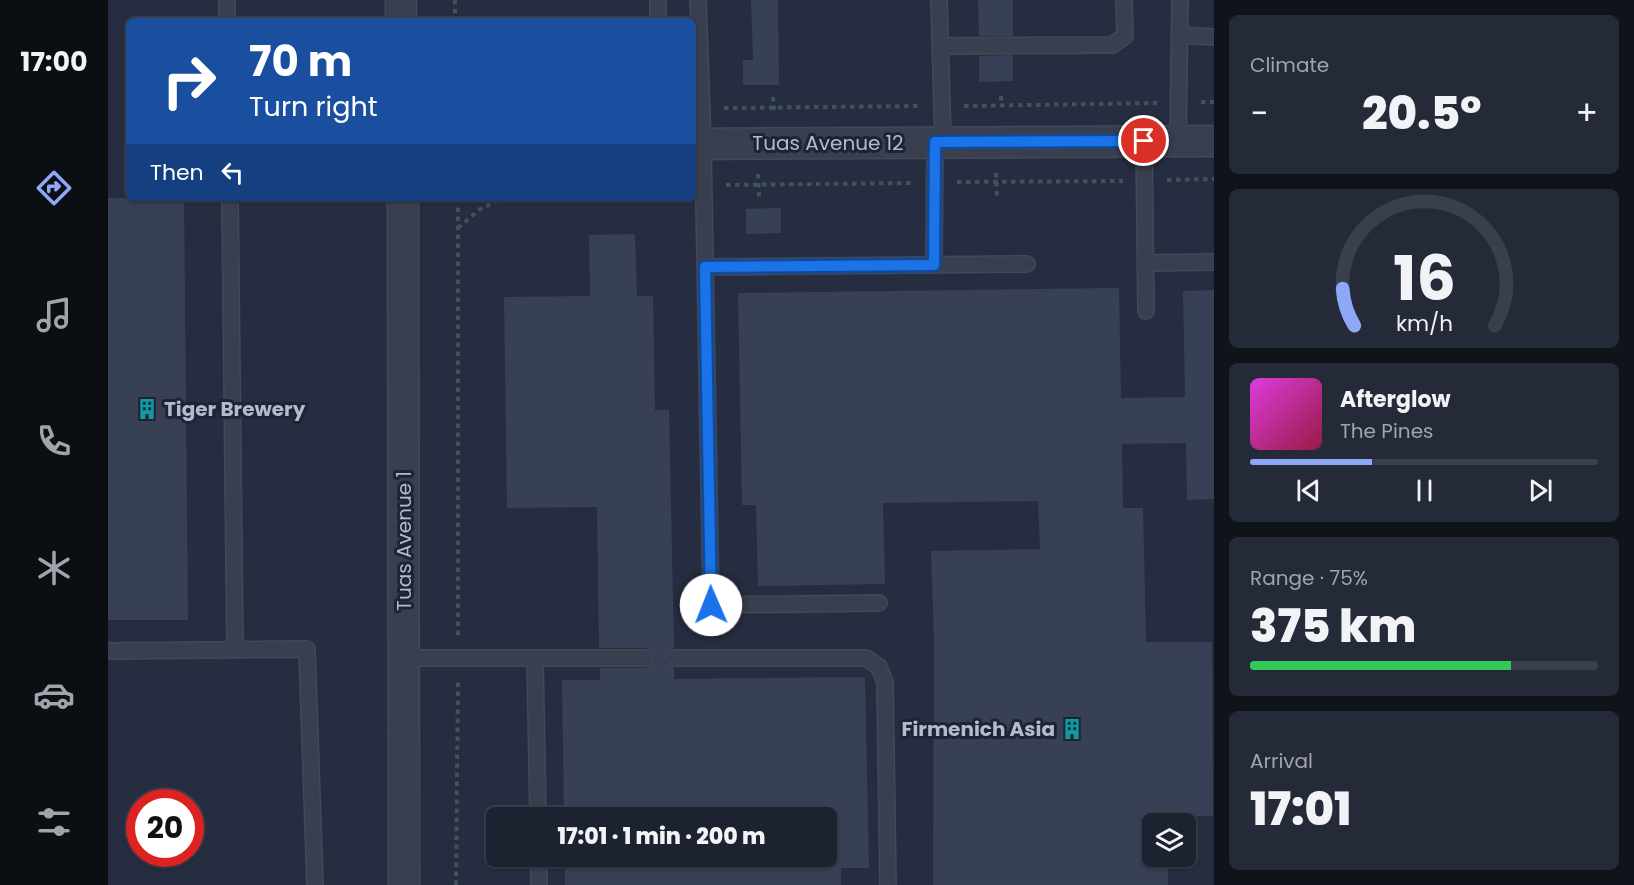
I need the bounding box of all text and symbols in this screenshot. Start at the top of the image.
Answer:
text: 70 m [249,32,352,91]
icon: right [150,42,228,120]
text: 17:00 [20,43,88,80]
text: Climate [1250,51,1329,79]
text: 20.5° [1362,82,1482,145]
text: Turn right [249,88,378,125]
text: − [1250,90,1268,137]
text: + [1575,90,1598,137]
pin [1118,115,1169,166]
icon: arrive [1127,124,1160,157]
street label: Tuas Avenue 12 [752,129,904,157]
icon: left [216,156,249,189]
text: Then [150,157,204,188]
icon: directions [33,167,75,209]
text: 16 [1392,234,1456,322]
icon: music [33,294,75,336]
text: km/h [1395,308,1453,339]
text: Afterglow [1340,384,1451,415]
place label: Tiger Brewery [164,395,306,423]
building icon: Tiger Brewery [135,397,159,421]
text: The Pines [1340,417,1434,445]
icon: phone [33,420,75,462]
street label: Tuas Avenue 1 [390,471,418,611]
icon: previous [1292,474,1325,507]
icon: pause [1408,474,1441,507]
icon: next [1524,474,1557,507]
icon: climate [33,547,75,589]
text: Range · 75% [1250,564,1368,592]
position arrow [679,573,743,637]
text: 375 km [1250,595,1416,658]
icon: car [33,674,75,716]
place label: Firmenich Asia [902,715,1055,743]
building icon: Firmenich Asia [1060,717,1084,741]
text: Arrival [1250,747,1313,775]
text: 17:01 [1250,778,1352,841]
speed limit sign: 20 [126,789,204,867]
icon: filters [33,801,75,843]
map controls [1142,813,1196,867]
button: layers [1142,813,1196,867]
text: 17:01 · 1 min · 200 m [558,821,765,852]

